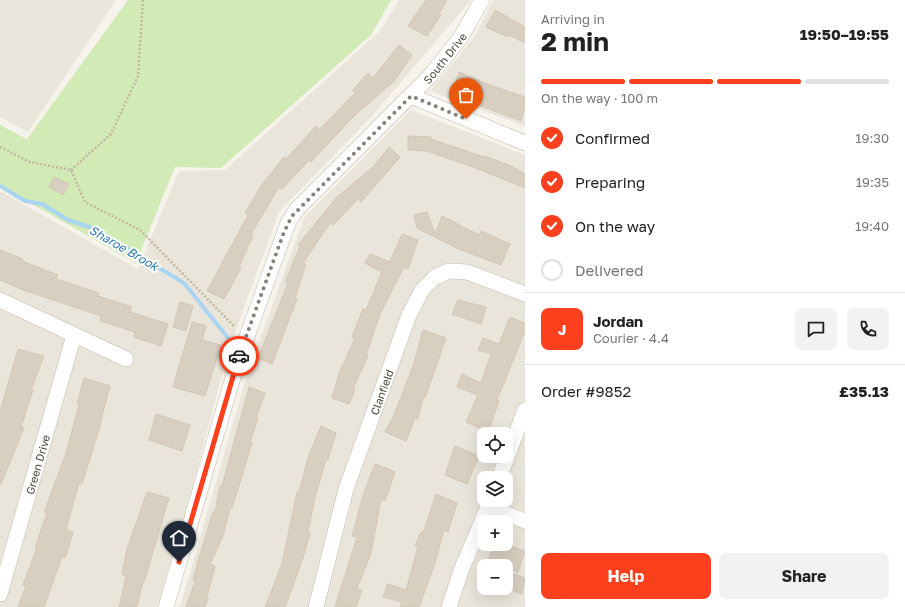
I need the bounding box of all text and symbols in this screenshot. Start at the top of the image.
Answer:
text: Arriving in [541,11,605,27]
text: 19:50–19:55 [800,25,889,43]
text: 2 min [541,26,609,57]
street label: South Drive [420,30,469,86]
pin [449,78,483,119]
icon: bag [455,84,477,106]
text: On the way · 100 m [541,90,658,106]
icon: check [541,127,563,149]
text: Confirmed [575,129,650,147]
text: 19:30 [855,130,889,146]
icon: check [541,171,563,193]
text: Preparing [575,173,645,191]
text: 19:35 [856,174,889,190]
icon: check [541,215,563,237]
text: On the way [575,217,655,235]
text: 19:40 [855,218,889,234]
water label: Sharoe Brook [87,222,162,274]
text: Delivered [575,261,643,279]
button: chat [795,308,837,350]
button: phone [847,308,889,350]
text: Jordan [593,312,643,330]
text: J [558,320,566,338]
text: Courier · 4.4 [593,330,669,346]
courier [219,336,259,376]
icon: car [228,345,250,367]
street label: Clanfield [367,367,395,416]
text: Order #9852 [541,382,631,400]
text: £35.13 [839,382,889,400]
map controls [477,427,513,595]
button: locate [477,427,513,463]
street label: Green Drive [22,433,52,496]
button: layers [477,471,513,507]
button: + [477,515,513,551]
pin [162,521,196,562]
icon: home [168,527,190,549]
button: Help [541,553,711,599]
button: Share [719,553,889,599]
button: − [477,559,513,595]

